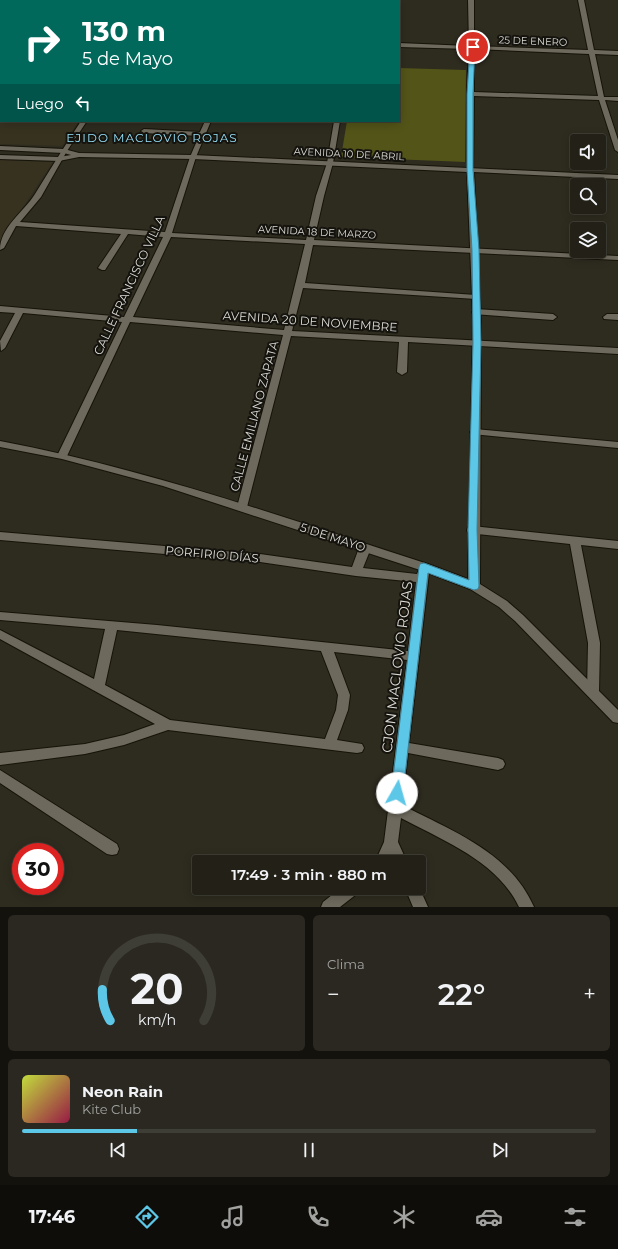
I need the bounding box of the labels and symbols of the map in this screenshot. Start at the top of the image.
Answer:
pin [456,30,490,64]
street label: 25 DE ENERO [498,33,568,49]
district label: EJIDO MACLOVIO ROJAS [66,130,238,145]
street label: AVENIDA 10 DE ABRIL [293,145,405,163]
street label: CALLE FRANCISCO VILLA [90,212,168,357]
street label: AVENIDA 18 DE MARZO [258,222,376,242]
street label: AVENIDA 20 DE NOVIEMBRE [222,307,398,335]
street label: CALLE EMILIANO ZAPATA [227,339,281,493]
street label: 5 DE MAYO [298,519,368,555]
street label: PORFIRIO DÍAS [165,542,259,566]
street label: CJON MACLOVIO ROJAS [378,580,416,754]
position arrow [376,772,418,814]
speed limit sign: 30 [12,843,64,895]

